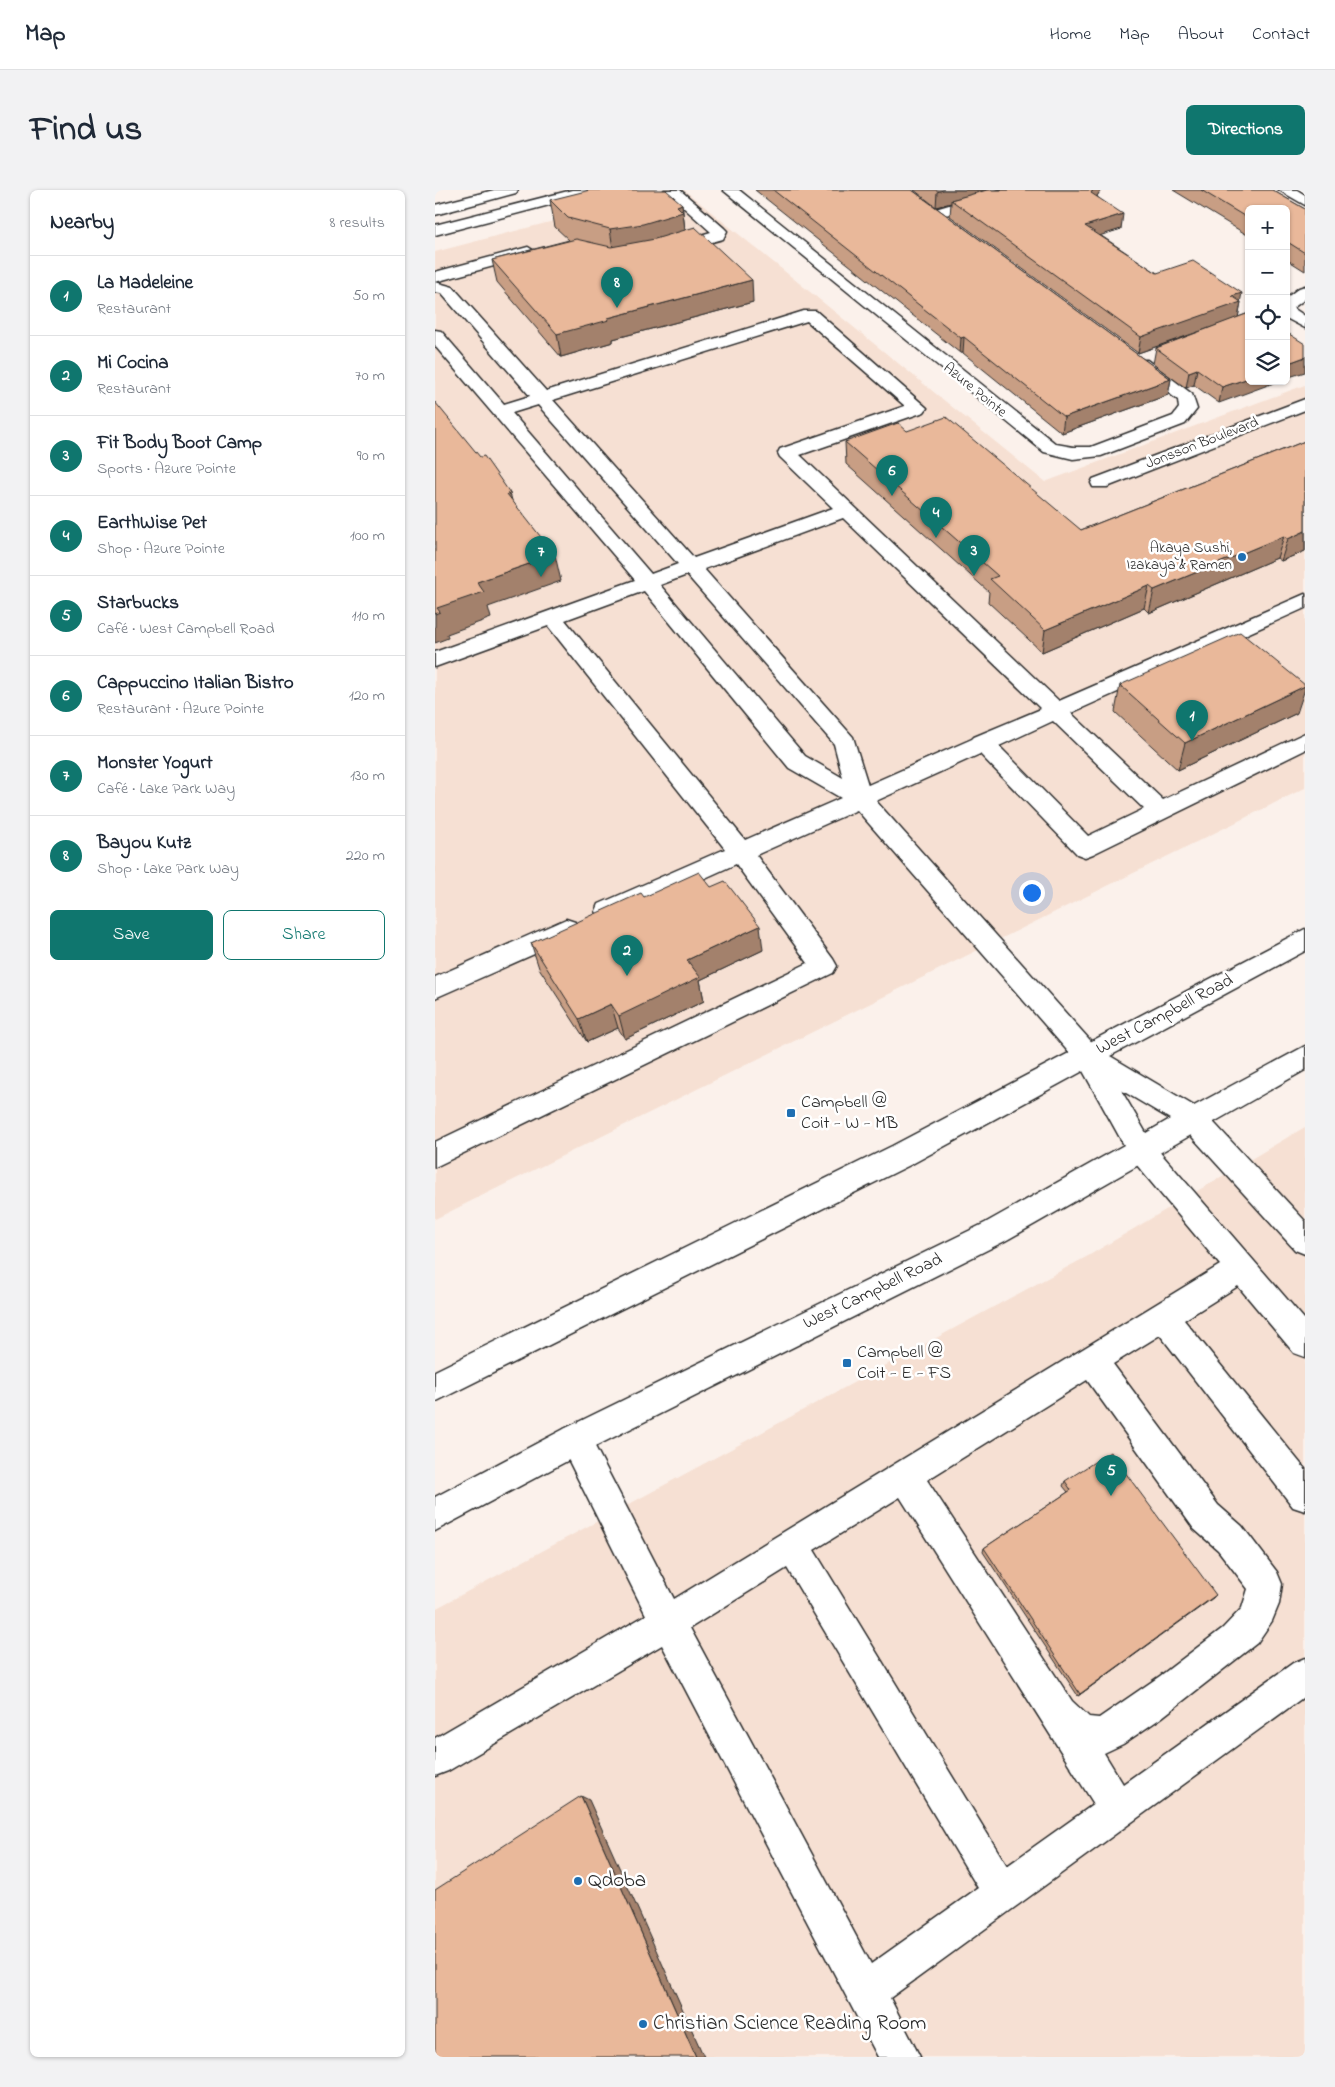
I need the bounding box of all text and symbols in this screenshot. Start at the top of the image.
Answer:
text: Map [25,17,66,52]
text: Home [1050,22,1091,48]
text: Map [1119,22,1150,48]
text: About [1178,22,1224,48]
text: Contact [1252,22,1310,48]
text: Find us [30,105,142,156]
button: Directions [1186,105,1305,155]
map controls [1245,205,1290,385]
button: + [1245,205,1290,250]
text: Nearby [50,208,114,238]
text: 8 results [329,211,385,235]
button: − [1245,250,1290,295]
pin: 8 [601,267,633,308]
text: La Madeleine [97,270,193,297]
text: 1 [63,284,69,308]
text: 50 m [353,284,385,308]
button: locate [1245,295,1290,340]
text: Restaurant [97,297,171,321]
button: layers [1245,340,1290,385]
text: Mi Cocina [97,350,169,377]
street label: Azure Pointe [938,357,1012,423]
text: 2 [62,364,70,388]
text: 70 m [355,364,385,388]
text: Restaurant [97,377,171,401]
street label: Jonsson Boulevard [1142,411,1262,475]
text: Fit Body Boot Camp [97,430,262,457]
text: 3 [63,444,69,468]
text: 90 m [357,444,385,468]
pin: 6 [876,455,908,496]
text: Sports · Azure Pointe [97,457,236,481]
pin: 4 [920,497,952,538]
text: EarthWise Pet [97,510,207,537]
text: 4 [63,524,69,548]
text: 100 m [350,524,385,548]
pin: 3 [958,535,990,576]
pin: 7 [525,536,557,577]
text: Shop · Azure Pointe [97,537,225,561]
place label: Akaya Sushi, Izakaya & Ramen [1126,537,1232,577]
marker: Akaya Sushi, Izakaya & Ramen [1236,551,1248,563]
text: Starbucks [97,590,179,617]
text: 5 [61,604,71,628]
text: 110 m [351,604,385,628]
text: Café · West Campbell Road [97,617,274,641]
text: Cappuccino Italian Bistro [97,670,294,697]
text: 6 [62,684,70,708]
text: 120 m [349,684,385,708]
text: Restaurant · Azure Pointe [97,697,264,721]
pin: 1 [1176,700,1208,741]
text: Monster Yogurt [97,750,213,777]
text: 7 [63,764,69,788]
text: 130 m [350,764,385,788]
text: Café · Lake Park Way [97,777,235,801]
text: Bayou Kutz [97,830,191,857]
text: 8 [63,844,69,868]
text: 220 m [346,844,385,868]
text: Shop · Lake Park Way [97,857,239,881]
your location [1019,880,1045,906]
button: Save [50,910,213,960]
button: Share [223,910,385,960]
pin: 2 [611,935,643,976]
street label: West Campbell Road [1092,968,1238,1062]
place label: Campbell @ Coit - W - MB [801,1090,898,1137]
marker: Campbell @ Coit - W - MB [785,1107,797,1119]
street label: West Campbell Road [799,1247,947,1337]
place label: Campbell @ Coit - E - FS [857,1340,951,1387]
marker: Campbell @ Coit - E - FS [841,1357,853,1369]
pin: 5 [1095,1455,1127,1496]
place label: Qdoba [588,1866,646,1896]
marker: Qdoba [572,1875,584,1887]
place label: Christian Science Reading Room [653,2009,926,2041]
marker: Christian Science Reading Room [637,2018,649,2030]

